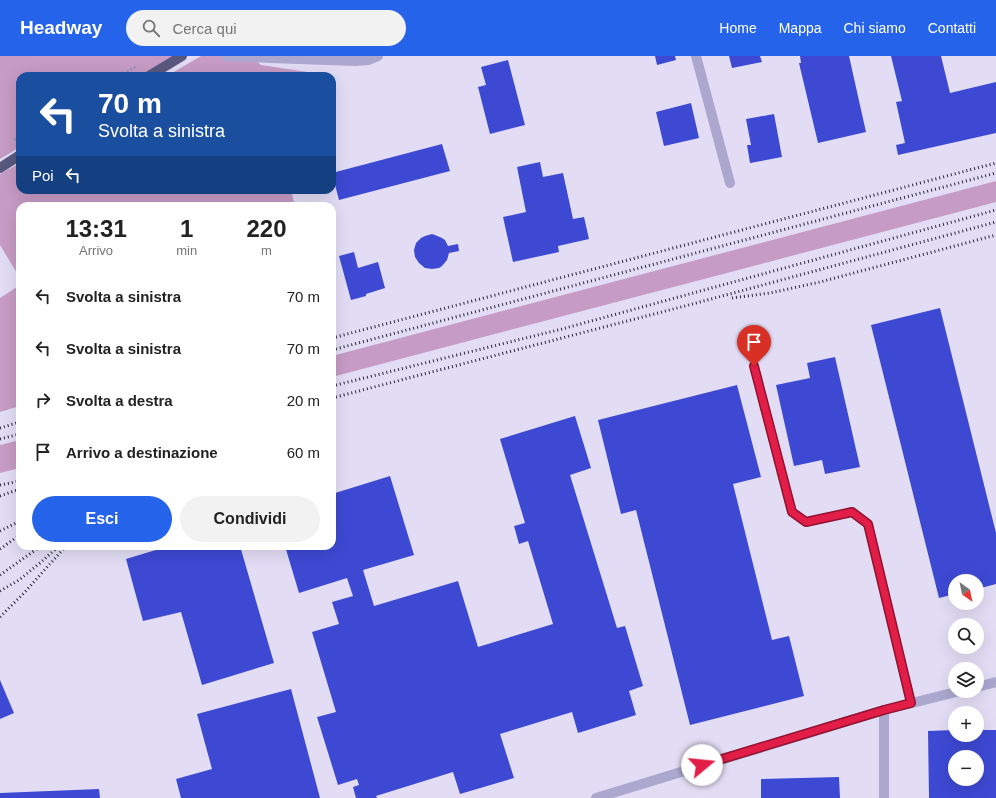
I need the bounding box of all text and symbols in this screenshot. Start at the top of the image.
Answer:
search box [126,10,406,46]
text: Headway [20,17,102,38]
icon: search [140,17,162,39]
text: Cerca qui [172,20,237,37]
text: Home [719,20,757,36]
text: Mappa [779,20,822,36]
text: Chi siamo [844,20,906,36]
text: Contatti [928,20,976,36]
icon: left [32,88,84,140]
text: 70 m [98,88,162,119]
text: Svolta a sinistra [98,121,225,141]
icon: left [62,164,84,186]
text: Poi [32,167,54,184]
text: 13:31 [65,215,127,242]
text: 1 [180,215,193,242]
text: 220 [247,215,287,242]
text: Arrivo [79,243,113,258]
text: min [176,243,197,258]
text: m [261,243,272,258]
icon: left [32,285,54,307]
text: Svolta a sinistra [66,288,181,305]
text: 70 m [287,288,320,305]
pin [737,325,771,366]
icon: arrive [743,331,765,353]
icon: left [32,337,54,359]
text: Svolta a sinistra [66,340,181,357]
text: 70 m [287,340,320,357]
icon: right [32,389,54,411]
text: Svolta a destra [66,392,173,409]
text: 20 m [287,392,320,409]
icon: arrive [32,441,54,463]
text: Arrivo a destinazione [66,444,218,461]
text: 60 m [287,444,320,461]
button: Esci [32,496,172,542]
button: Condividi [180,496,320,542]
north arrow [948,574,984,610]
map controls [948,574,984,786]
button: search [948,618,984,654]
button: layers [948,662,984,698]
button: + [948,706,984,742]
position arrow [681,744,723,786]
button: − [948,750,984,786]

